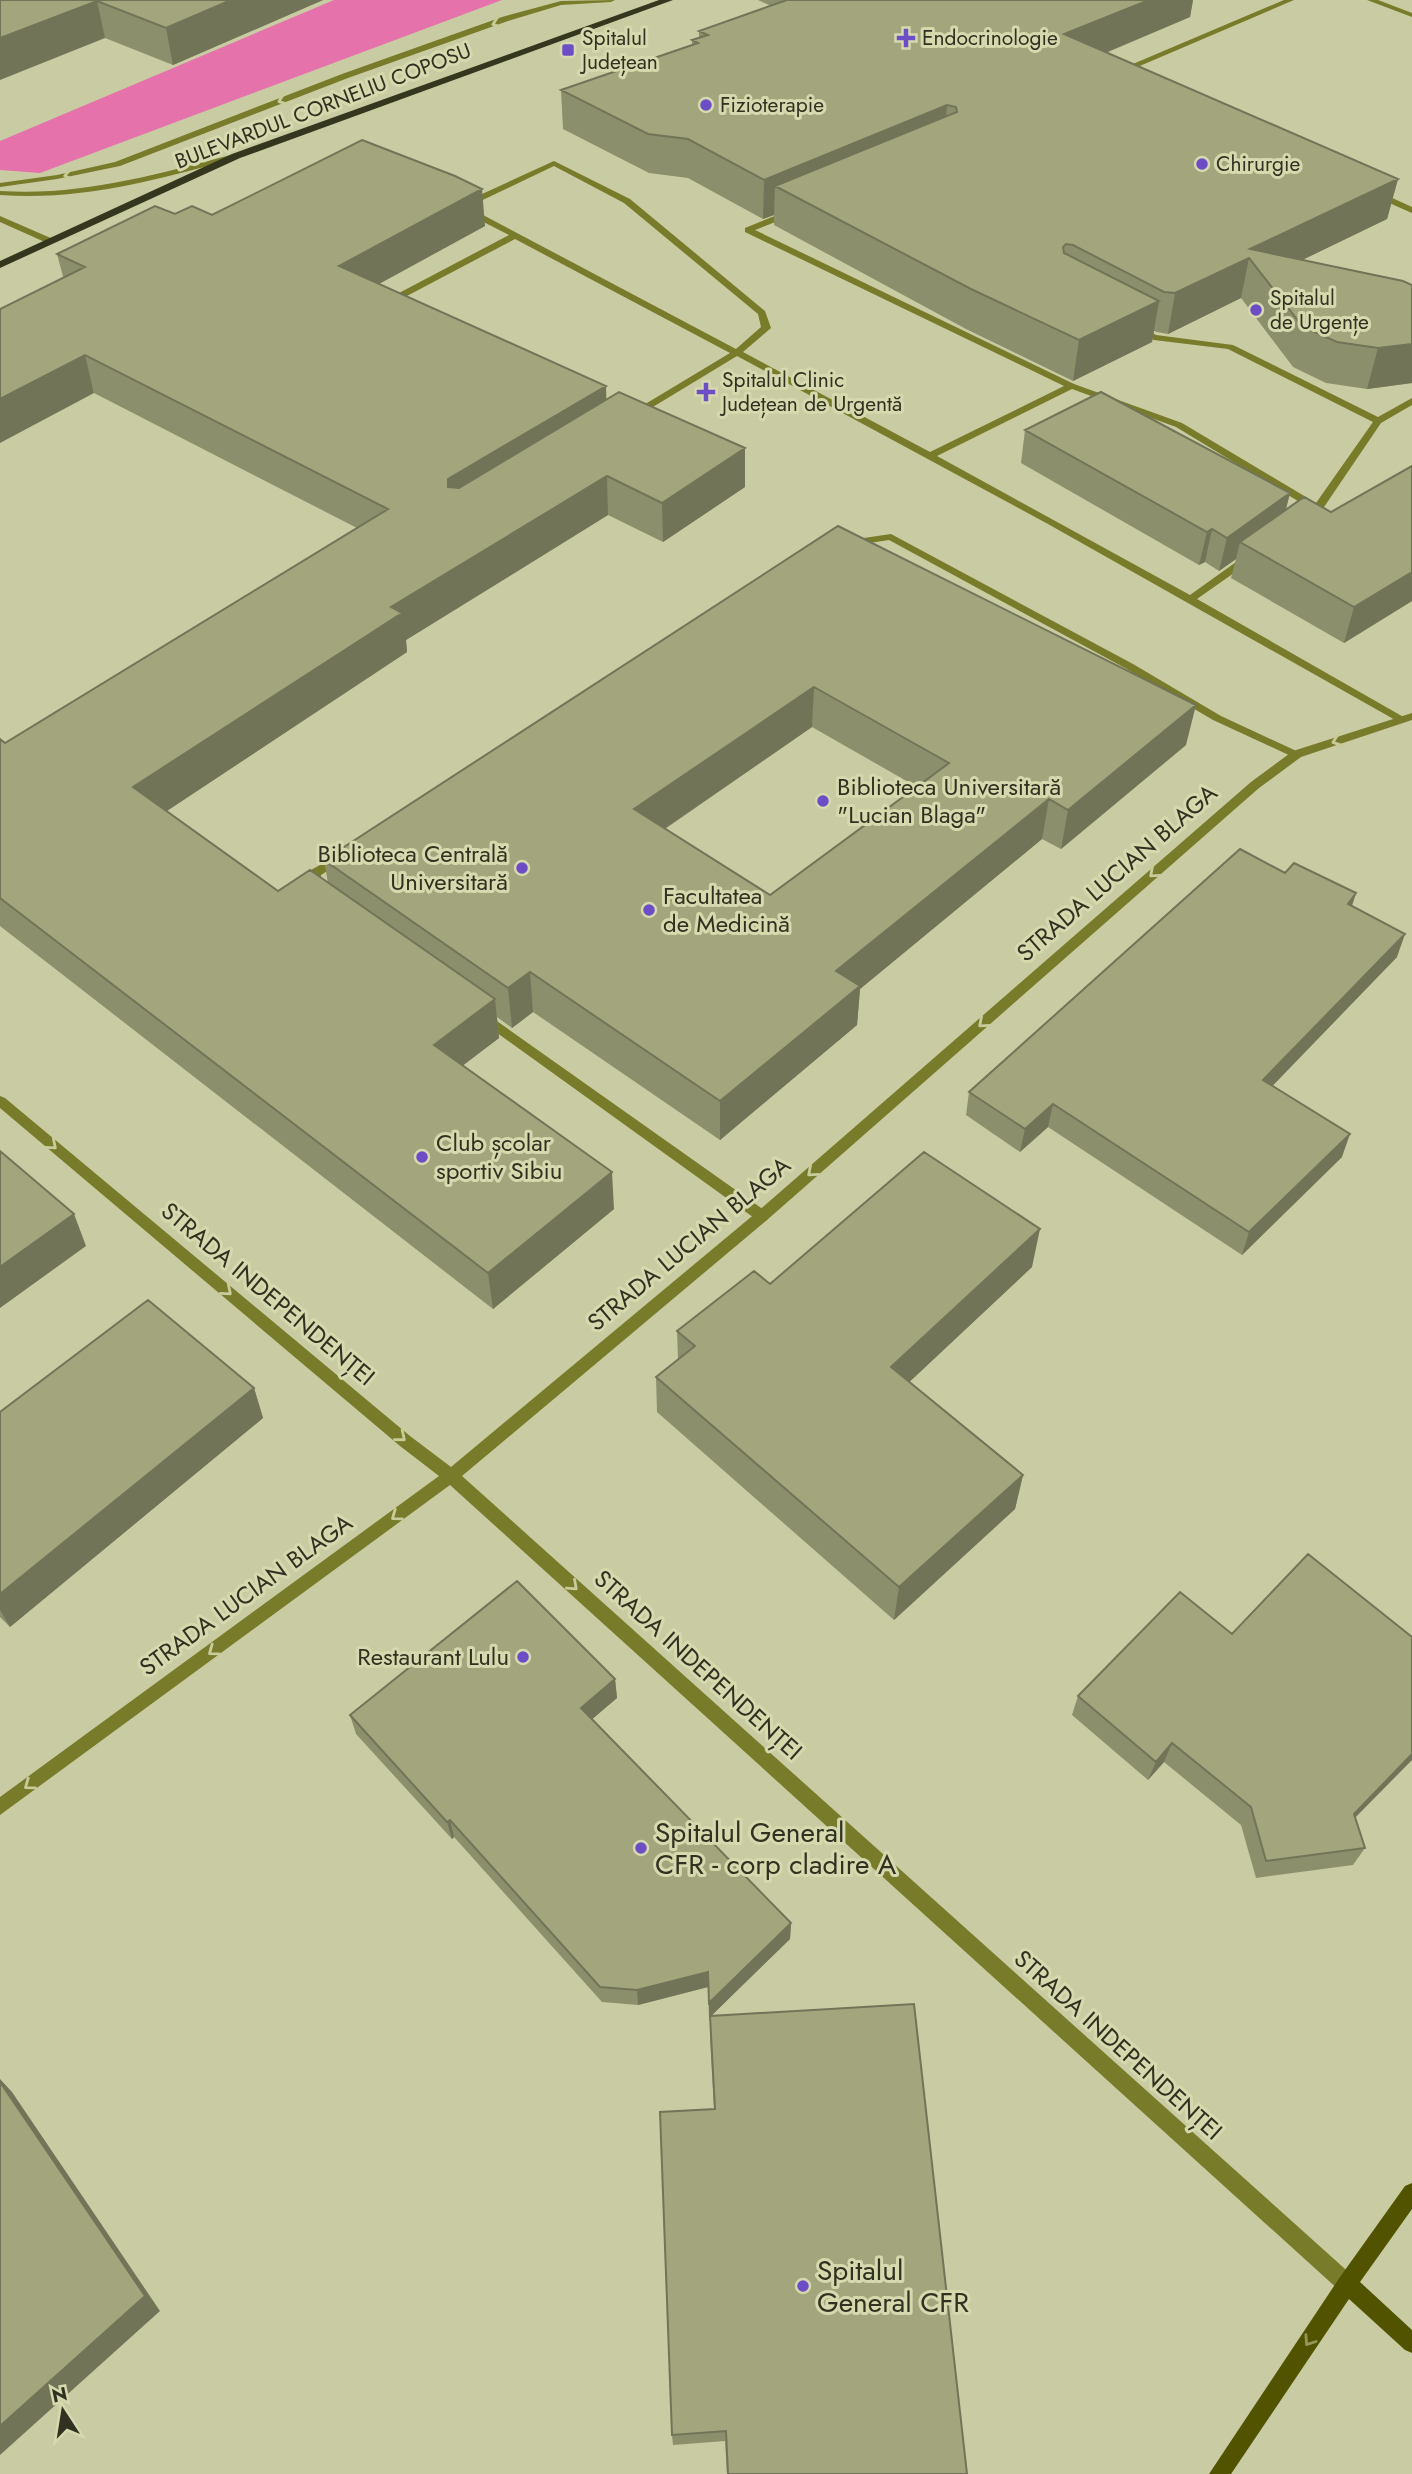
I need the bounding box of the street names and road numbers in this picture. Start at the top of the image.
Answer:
street label: BULEVARDUL CORNELIU COPOSU [171,36,475,176]
street label: STRADA LUCIAN BLAGA [1009,775,1225,970]
street label: STRADA LUCIAN BLAGA [579,1148,798,1339]
street label: STRADA INDEPENDENȚEI [154,1194,383,1394]
street label: STRADA LUCIAN BLAGA [132,1505,360,1684]
street label: STRADA INDEPENDENȚEI [586,1561,810,1768]
street label: STRADA INDEPENDENȚEI [1006,1941,1230,2148]

